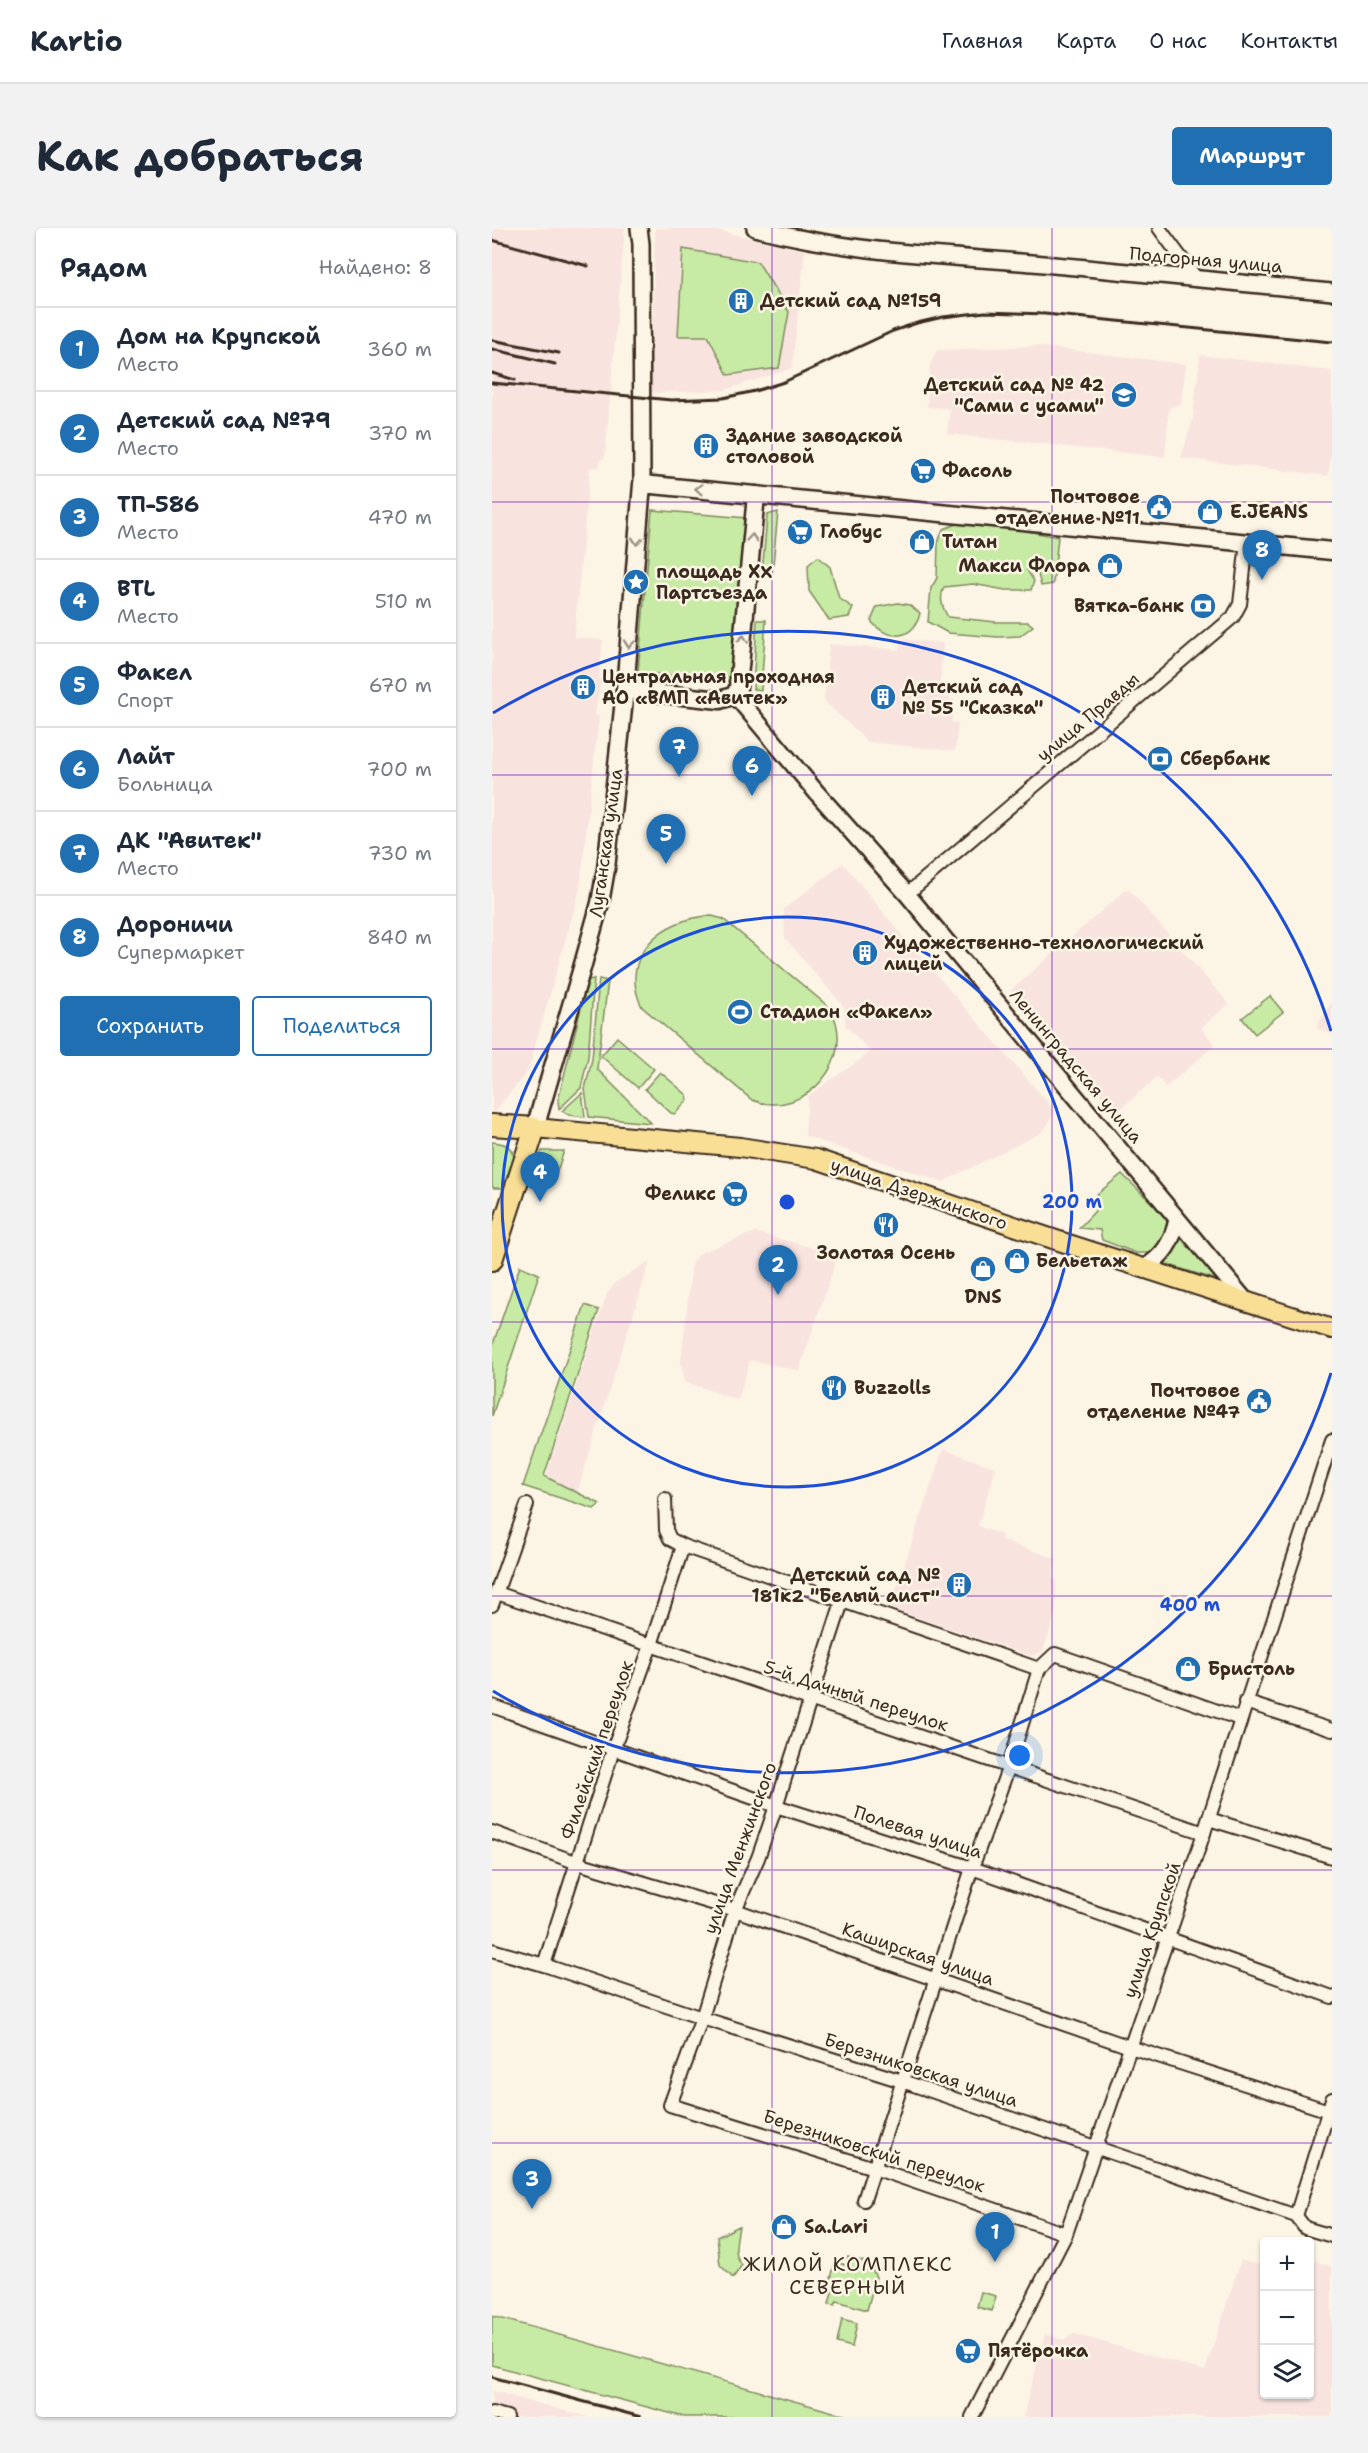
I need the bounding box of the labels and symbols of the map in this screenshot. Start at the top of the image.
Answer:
street label: Подгорная улица [1128,241,1284,279]
building icon: Детский сад №159 [726,286,756,316]
place label: Детский сад №159 [760,289,941,313]
place label: Детский сад № 42 "Сами с усами" [924,373,1104,418]
school or university icon: Детский сад № 42 "Сами с усами" [1109,380,1139,410]
place label: Здание заводской столовой [726,424,903,469]
building icon: Здание заводской столовой [691,431,721,461]
supermarket icon: Фасоль [908,456,938,486]
place label: Фасоль [942,459,1012,483]
one-way arrow [695,483,704,496]
place label: Почтовое отделение №11 [995,485,1140,530]
public building icon: Почтовое отделение №11 [1144,492,1174,522]
shop icon: E.JEANS [1195,497,1225,527]
place label: E.JEANS [1230,500,1308,524]
supermarket icon: Глобус [785,517,815,547]
place label: Глобус [820,520,882,544]
shop icon: Титан [907,527,937,557]
place label: Титан [942,530,997,554]
pin: 8 [1242,530,1282,580]
one-way arrow [745,534,758,543]
one-way arrow [631,537,644,546]
shop icon: Макси Флора [1095,551,1125,581]
place label: Макси Флора [958,554,1091,578]
place label: площадь XX Партсъезда [656,560,773,605]
place icon: площадь XX Партсъезда [621,567,651,597]
bank icon: Вятка-банк [1188,591,1218,621]
place label: Вятка-банк [1074,594,1184,618]
one-way arrow [736,634,749,644]
one-way arrow [623,640,636,649]
place label: Центральная проходная АО «ВМП «Авитек» [602,665,835,710]
street label: улица Правды [1032,667,1144,767]
building icon: Центральная проходная АО «ВМП «Авитек» [568,672,598,702]
place label: Детский сад № 55 "Сказка" [902,675,1043,720]
building icon: Детский сад № 55 "Сказка" [868,682,898,712]
pin: 7 [660,728,699,777]
bank icon: Сбербанк [1145,744,1175,774]
pin: 6 [732,746,772,796]
place label: Сбербанк [1180,747,1270,771]
street label: Луганская улица [584,767,628,919]
pin: 5 [646,814,686,864]
place label: Художественно-технологический лицей [884,931,1204,976]
building icon: Художественно-технологический лицей [850,938,880,968]
street label: Ленинградская улица [1004,984,1148,1148]
sports icon: Стадион «Факел» [725,997,755,1027]
place label: Стадион «Факел» [760,1000,932,1024]
pin: 4 [520,1152,560,1202]
street label: улица Дзержинского [827,1152,1011,1236]
supermarket icon: Феликс [720,1179,750,1209]
place label: Феликс [645,1182,716,1206]
text: 200 m [1042,1190,1103,1214]
centre of rings [777,1192,797,1212]
restaurant icon: Золотая Осень [871,1210,901,1240]
place label: Золотая Осень [817,1241,955,1265]
pin: 2 [758,1246,798,1295]
shop icon: Бельетаж [1002,1246,1032,1276]
place label: Бельетаж [1036,1249,1128,1273]
shop icon: DNS [968,1254,998,1284]
place label: DNS [965,1285,1001,1309]
restaurant icon: Buzzolls [819,1373,849,1403]
place label: Buzzolls [854,1376,931,1400]
place label: Почтовое отделение №47 [1087,1379,1240,1424]
public building icon: Почтовое отделение №47 [1244,1386,1274,1416]
place label: Детский сад № 181к2 "Белый аист" [752,1563,940,1608]
building icon: Детский сад № 181к2 "Белый аист" [944,1570,974,1600]
text: 400 m [1160,1593,1221,1617]
shop icon: Бристоль [1173,1654,1203,1684]
street label: 5-й Дачный переулок [761,1655,952,1737]
street label: Филейский переулок [555,1657,639,1843]
place label: Бристоль [1208,1657,1295,1681]
your location [1005,1741,1034,1770]
street label: улица Менжинского [698,1759,782,1937]
street label: Полевая улица [851,1800,985,1864]
street label: улица Крупской [1117,1859,1187,2001]
street label: Каширская улица [839,1917,997,1991]
street label: Березниковская улица [821,2027,1021,2113]
street label: Березниковский переулок [760,2104,988,2198]
pin: 3 [512,2160,552,2209]
shop icon: Sa.Lari [769,2212,799,2242]
pin: 1 [976,2212,1014,2262]
place label: Sa.Lari [804,2215,868,2239]
district label: ЖИЛОЙ КОМПЛЕКС СЕВЕРНЫЙ [743,2251,953,2300]
supermarket icon: Пятёрочка [953,2336,983,2366]
place label: Пятёрочка [988,2339,1089,2363]

